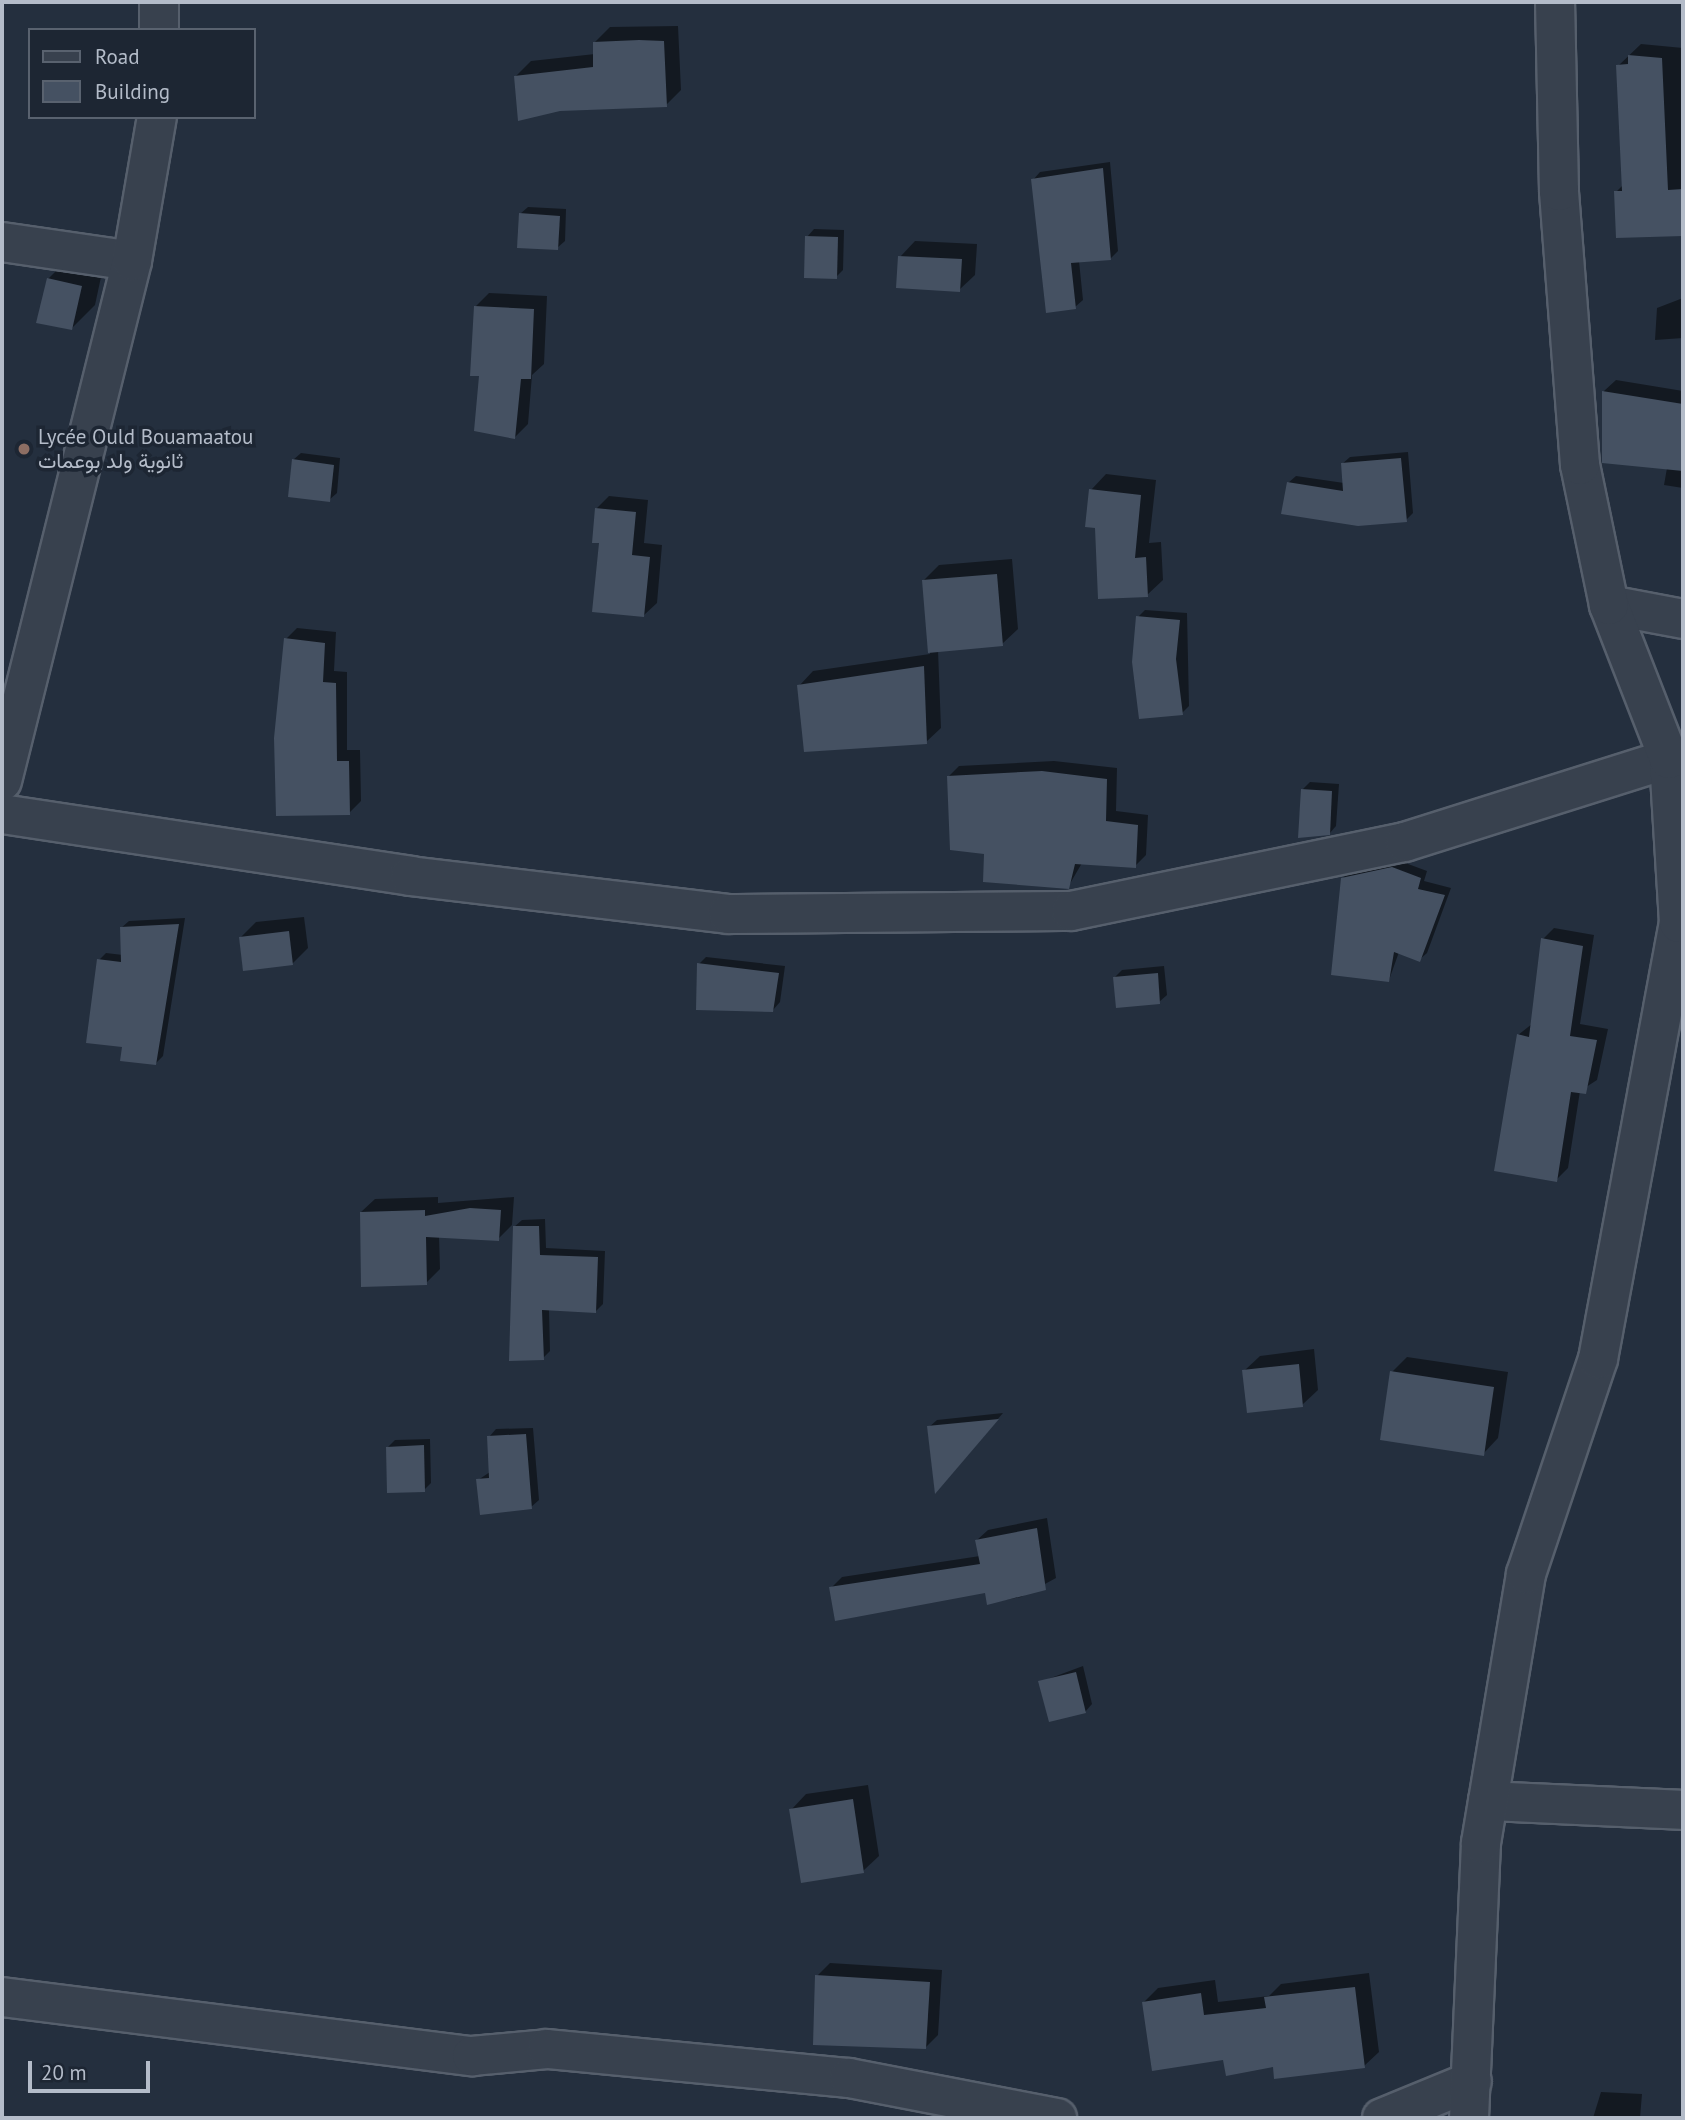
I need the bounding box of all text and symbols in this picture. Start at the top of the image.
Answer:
legend [28,28,256,119]
text: Road [95,43,139,70]
text: Building [95,78,170,105]
place label: Lycée Ould Bouamaatou ثانوية ولد بوعمات [38,424,253,474]
marker: Lycée Ould Bouamaatou ثانوية ولد بوعمات [16,441,32,457]
scale bar [32,2046,154,2090]
text: 20 m [41,2059,87,2086]

